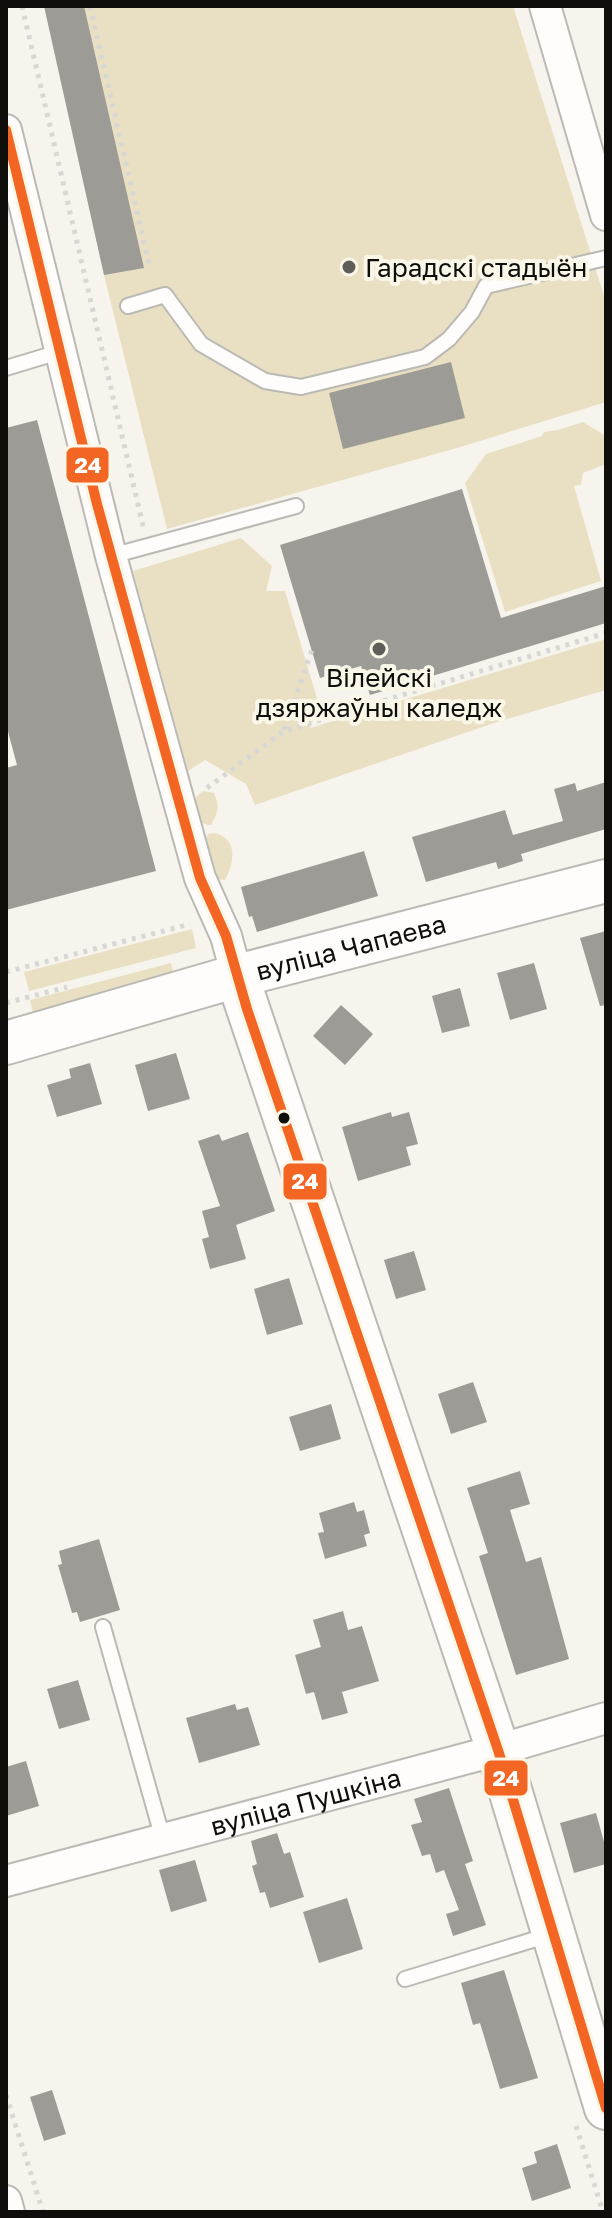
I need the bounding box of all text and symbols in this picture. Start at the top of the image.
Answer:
place label: Гарадскі стадыён [365,252,587,283]
marker: Гарадскі стадыён [340,258,358,276]
line badge: 24 [65,446,110,484]
text: 24 [74,451,102,478]
marker: Вілейскі дзяржаўны каледж [370,640,388,658]
place label: Вілейскі дзяржаўны каледж [256,662,502,723]
street label: вуліца Чапаева [253,907,449,986]
unlabelled marker [276,1110,292,1126]
line badge: 24 [282,1162,328,1201]
text: 24 [291,1167,319,1194]
line badge: 24 [483,1759,529,1797]
street label: вуліца Пушкіна [207,1761,404,1841]
text: 24 [492,1764,520,1791]

